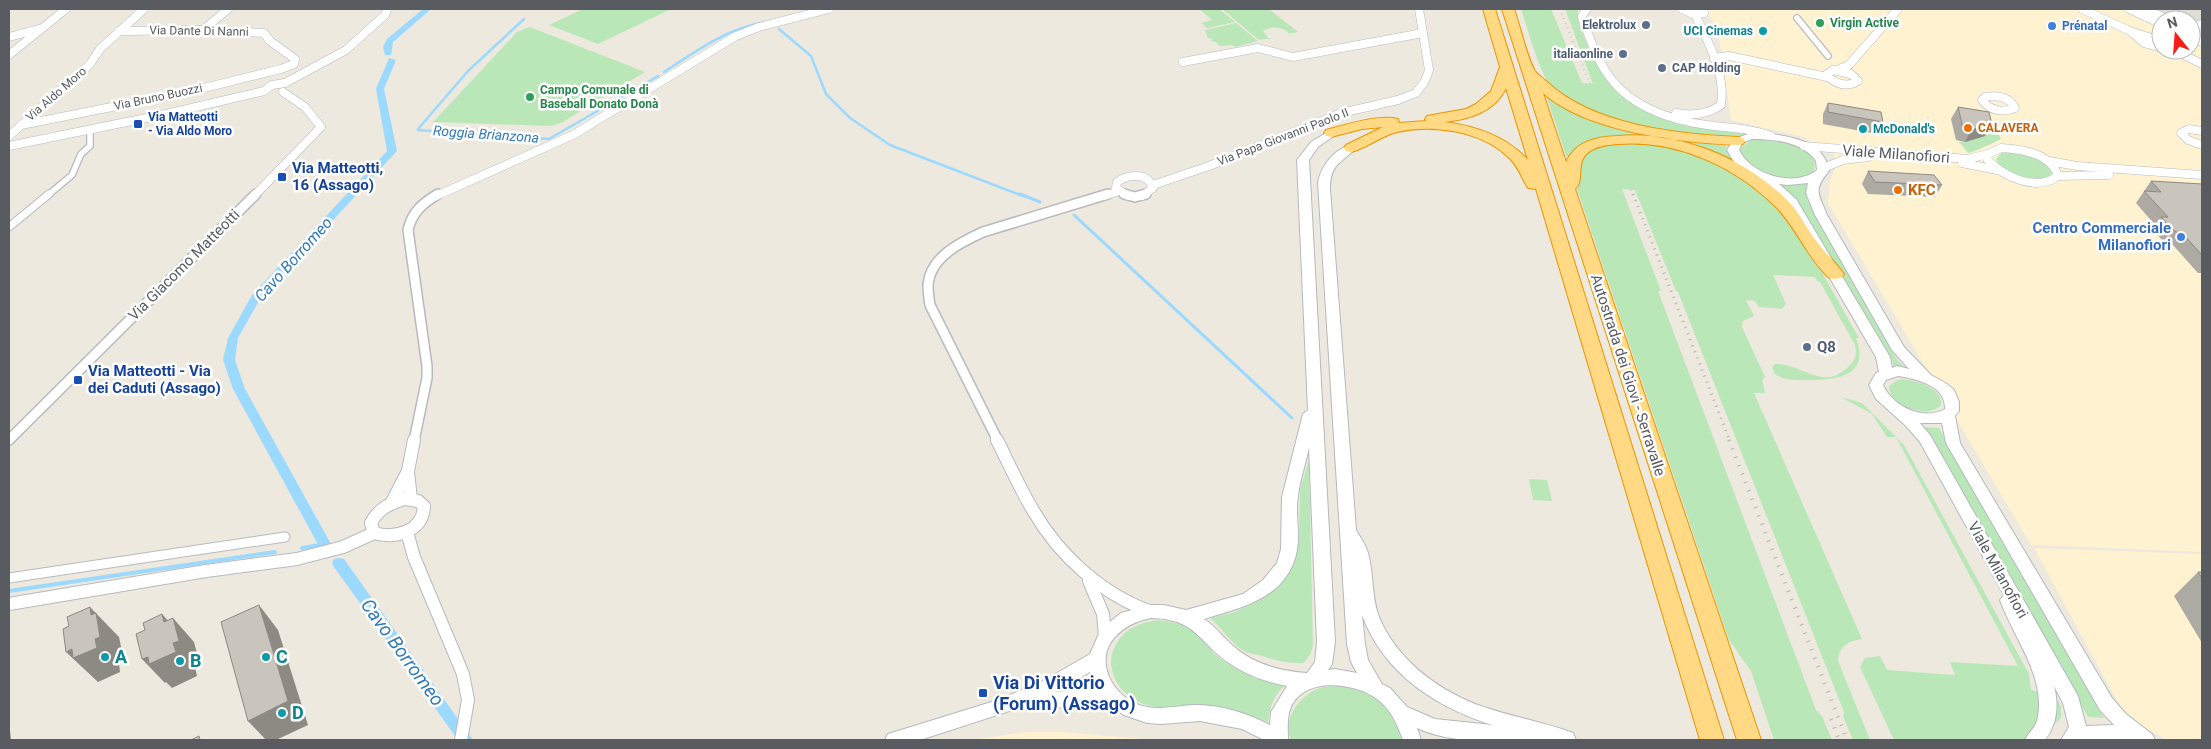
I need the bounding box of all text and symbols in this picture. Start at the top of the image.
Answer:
north arrow [2151,10,2201,60]
text: N [2165,13,2179,32]
place label: Virgin Active [1830,16,1900,30]
marker: Virgin Active [1814,17,1826,29]
place label: Elektrolux [1582,18,1637,32]
marker: Elektrolux [1640,19,1652,31]
place label: Prénatal [2062,19,2107,33]
marker: Prénatal [2046,20,2058,32]
street label: Via Dante Di Nanni [149,23,249,39]
place label: UCI Cinemas [1684,24,1753,38]
marker: UCI Cinemas [1757,25,1769,37]
place label: italiaonline [1554,47,1614,61]
marker: italiaonline [1617,48,1629,60]
place label: CAP Holding [1672,61,1741,75]
marker: CAP Holding [1656,62,1668,74]
street label: Via Aldo Moro [23,64,89,124]
street label: Via Bruno Buozzi [112,81,204,113]
place label: Campo Comunale di Baseball Donato Donà [540,83,659,111]
marker: Campo Comunale di Baseball Donato Donà [524,91,536,103]
street label: Via Papa Giovanni Paolo II [1215,105,1351,169]
place label: Via Matteotti - Via Aldo Moro [148,110,232,138]
marker: Via Matteotti - Via Aldo Moro [132,118,144,130]
place label: CALAVERA [1978,121,2039,135]
water label: Roggia Brianzona [433,122,539,146]
place label: McDonald's [1873,122,1935,136]
marker: CALAVERA [1962,122,1974,134]
marker: McDonald's [1857,123,1869,135]
street label: Viale Milanofiori [1842,141,1950,167]
place label: Via Matteotti, 16 (Assago) [292,159,383,194]
marker: Via Matteotti, 16 (Assago) [276,171,288,183]
place label: KFC [1908,181,1936,199]
marker: KFC [1892,184,1904,196]
street label: Via Giacomo Matteotti [125,206,243,324]
water label: Cavo Borromeo [251,213,336,305]
place label: Centro Commerciale Milanofiori [2033,219,2171,254]
marker: Centro Commerciale Milanofiori [2175,231,2187,243]
street label: Autostrada dei Giovi - Serravalle [1587,272,1669,478]
place label: Q8 [1817,338,1836,356]
marker: Q8 [1801,341,1813,353]
place label: Via Matteotti - Via dei Caduti (Assago) [88,362,221,397]
marker: Via Matteotti - Via dei Caduti (Assago) [72,374,84,386]
street label: Viale Milanofiori [1964,519,2032,621]
water label: Cavo Borromeo [356,594,449,710]
place label: A [115,646,128,667]
place label: C [276,646,288,667]
place label: B [190,650,202,671]
marker: A [99,651,111,663]
marker: C [260,651,272,663]
marker: B [174,655,186,667]
place label: Via Di Vittorio (Forum) (Assago) [993,672,1135,715]
marker: Via Di Vittorio (Forum) (Assago) [977,687,989,699]
place label: D [292,702,304,723]
marker: D [276,707,288,719]

